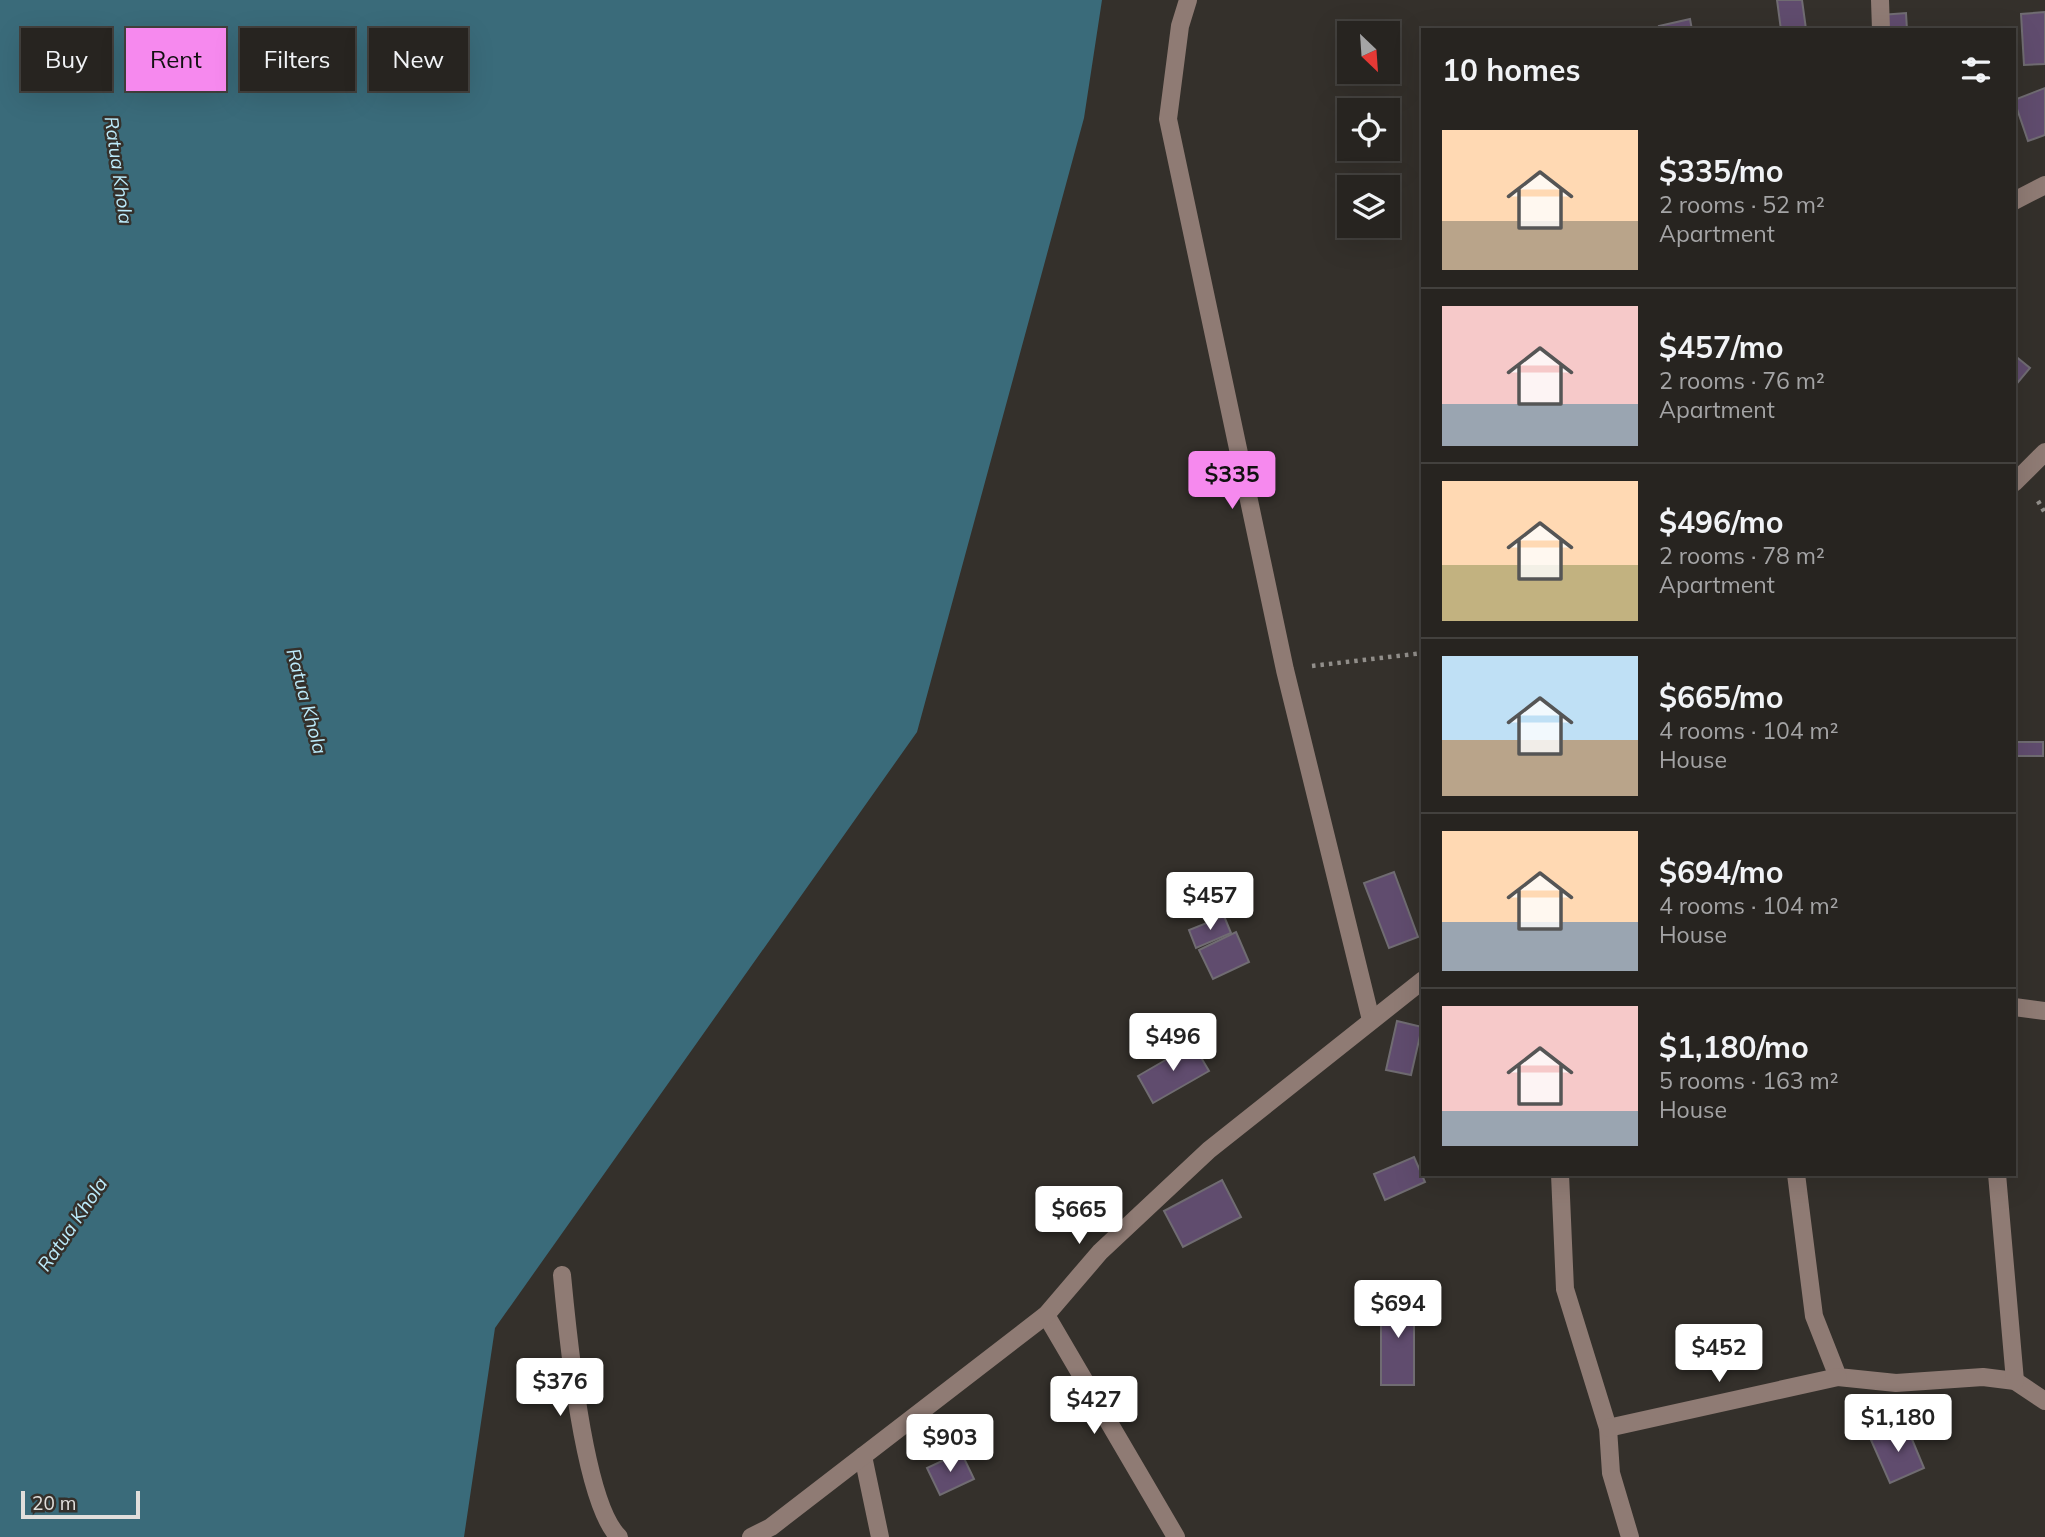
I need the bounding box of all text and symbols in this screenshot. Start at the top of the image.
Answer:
north arrow [1337,21,1400,84]
map controls [1337,21,1400,238]
chip: Buy [21,28,112,91]
chip: Rent [126,28,226,91]
chip: Filters [240,28,355,91]
chip: New [369,28,468,91]
text: 10 homes [1442,51,1581,89]
icon: filters [1957,51,1995,89]
button: locate [1337,98,1400,161]
water label: Ratua Khola [100,115,138,225]
text: $335/mo [1659,152,1783,190]
icon: home [1498,158,1582,242]
button: layers [1337,175,1400,238]
text: 2 rooms · 52 m² [1659,190,1825,219]
text: Apartment [1659,219,1775,248]
text: $457/mo [1659,328,1783,366]
icon: home [1498,334,1582,418]
text: 2 rooms · 76 m² [1659,366,1825,395]
text: Apartment [1659,395,1775,424]
pin: $335 [1191,452,1273,511]
text: $335 [1204,459,1260,488]
text: $496/mo [1659,503,1783,541]
icon: home [1498,509,1582,593]
text: 2 rooms · 78 m² [1659,541,1825,570]
text: Apartment [1659,570,1775,599]
water label: Ratua Khola [281,646,333,756]
text: $665/mo [1659,678,1783,716]
icon: home [1498,684,1582,768]
text: 4 rooms · 104 m² [1659,716,1839,745]
text: House [1659,745,1727,774]
text: $694/mo [1659,853,1783,891]
icon: home [1498,859,1582,943]
pin: $457 [1169,872,1251,932]
text: $457 [1182,880,1238,909]
text: 4 rooms · 104 m² [1659,891,1839,920]
text: House [1659,920,1727,949]
pin: $496 [1132,1014,1214,1073]
text: $496 [1145,1021,1201,1050]
text: $1,180/mo [1659,1028,1809,1066]
icon: home [1498,1034,1582,1118]
text: 5 rooms · 163 m² [1659,1066,1839,1095]
text: House [1659,1095,1727,1124]
water label: Ratua Khola [32,1172,112,1276]
pin: $665 [1038,1186,1120,1246]
text: $665 [1051,1194,1107,1223]
pin: $694 [1357,1280,1439,1340]
text: $694 [1370,1288,1426,1317]
pin: $452 [1678,1324,1760,1384]
text: $452 [1691,1332,1747,1361]
pin: $376 [519,1358,601,1418]
text: $376 [532,1366,588,1395]
pin: $427 [1053,1376,1135,1436]
text: $427 [1066,1384,1122,1413]
pin: $1,180 [1841,1394,1955,1454]
text: $1,180 [1861,1402,1935,1431]
pin: $903 [909,1414,991,1474]
text: $903 [922,1422,978,1451]
scale bar [21,1488,140,1520]
text: 20 m [32,1491,76,1515]

